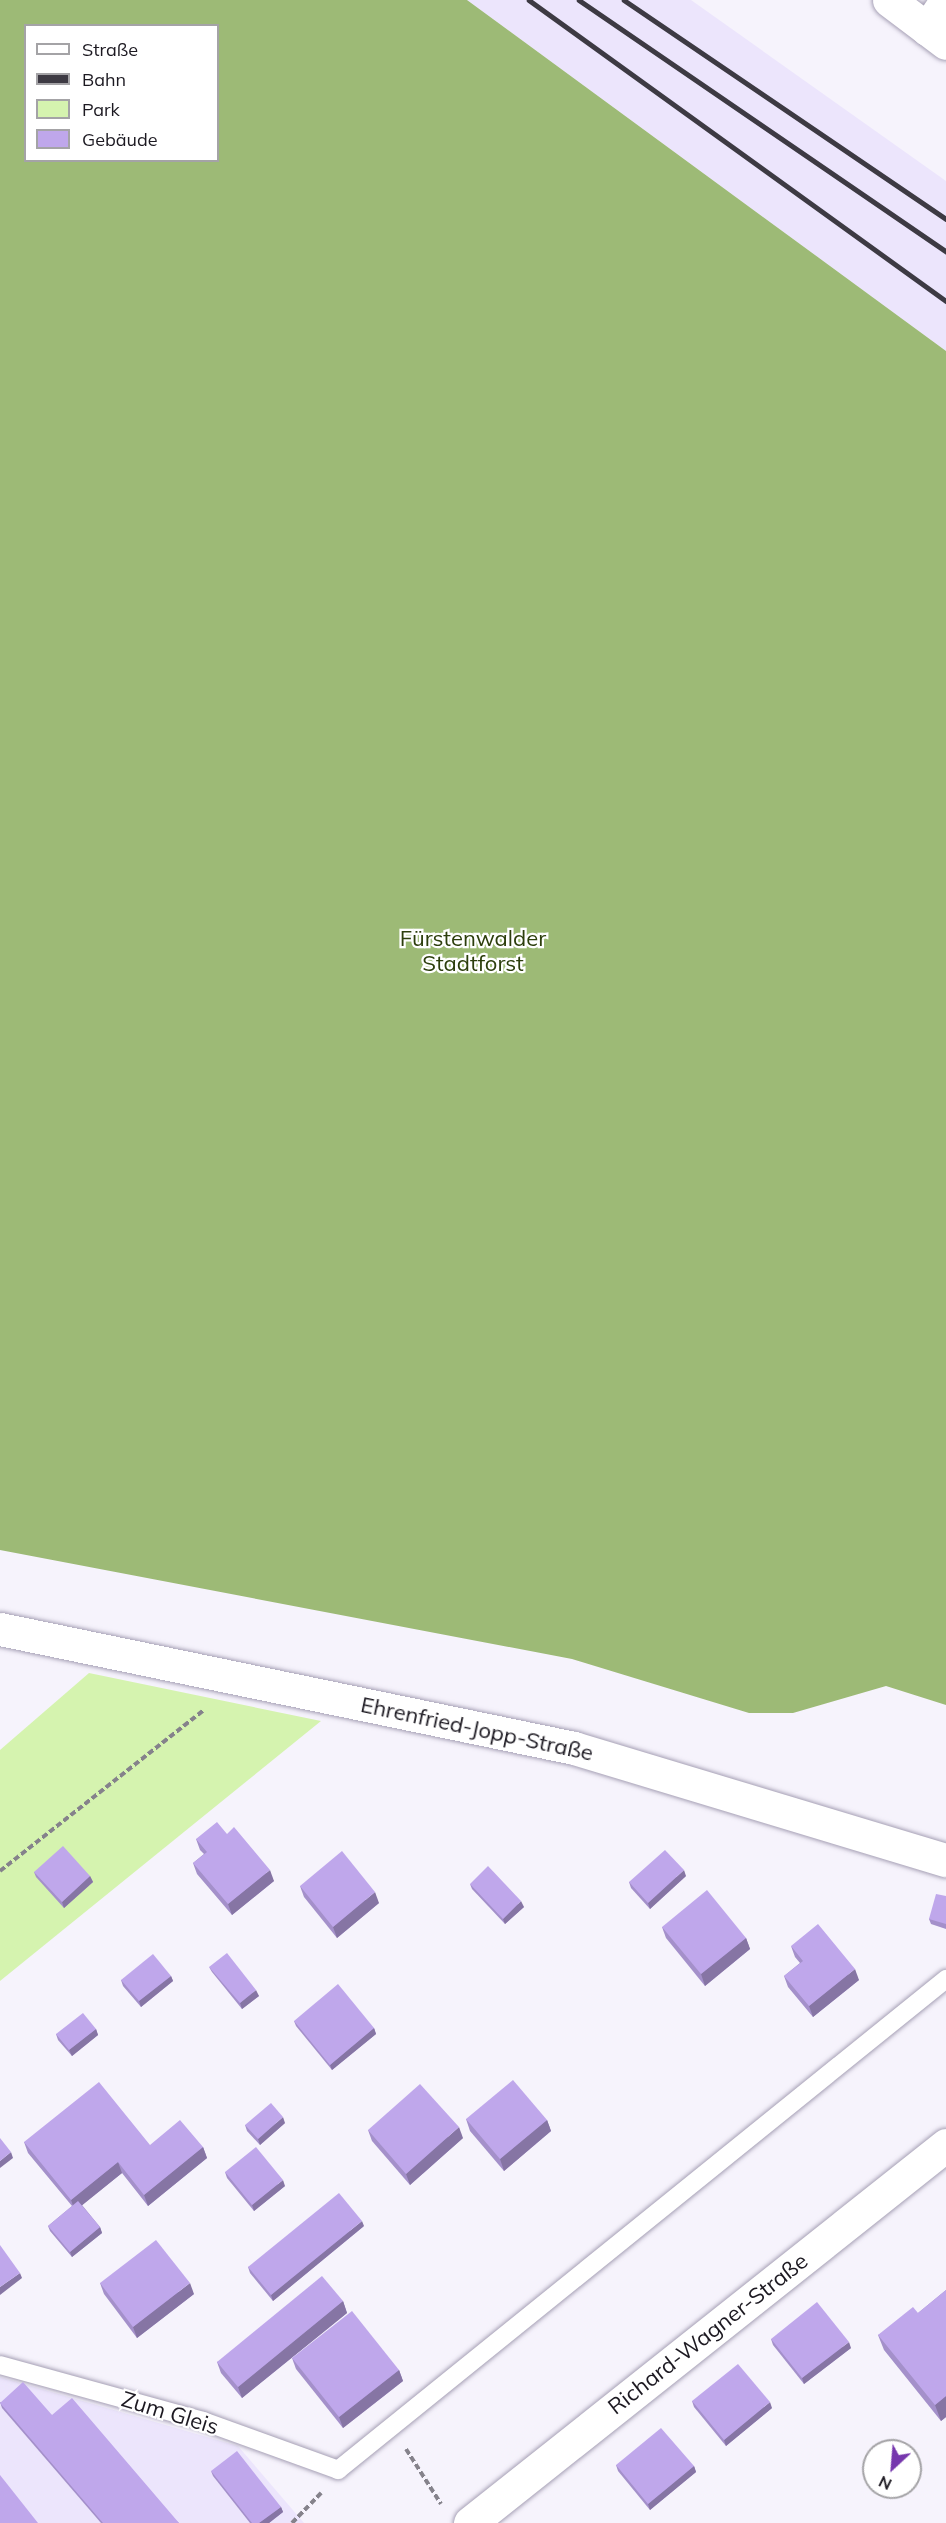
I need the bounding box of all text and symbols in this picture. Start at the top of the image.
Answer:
legend [24,24,219,162]
text: Straße [82,38,138,61]
text: Bahn [82,68,126,91]
text: Park [82,98,120,121]
text: Gebäude [82,128,158,151]
park label: Fürstenwalder Stadtforst [400,925,546,976]
street label: Ehrenfried-Jopp-Straße [358,1691,596,1767]
street label: Richard-Wagner-Straße [603,2248,813,2420]
street label: Zum Gleis [118,2386,222,2440]
north arrow [862,2439,922,2499]
text: N [875,2472,895,2495]

